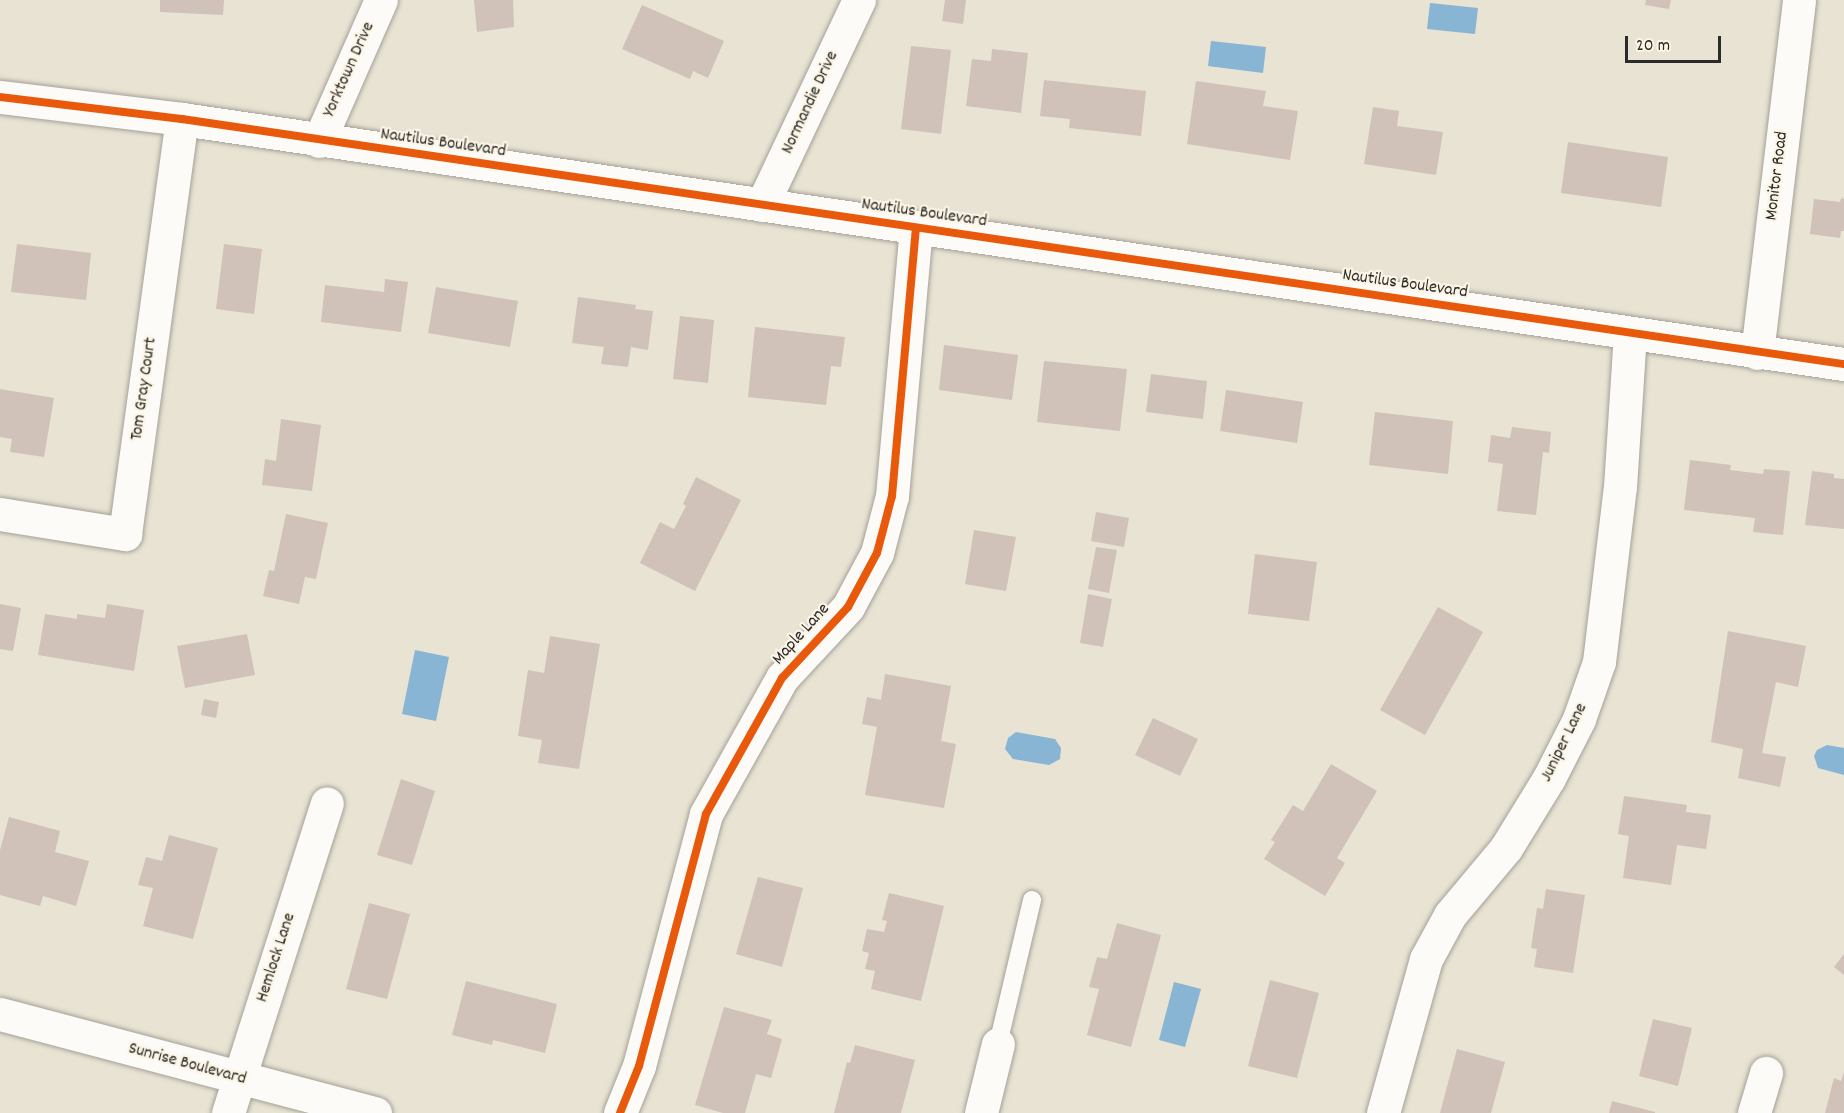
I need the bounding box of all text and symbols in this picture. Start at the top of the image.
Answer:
street label: Yorktown Drive [319,19,381,121]
scale bar [1628,24,1724,62]
text: 20 m [1636,34,1670,59]
street label: Normandie Drive [778,48,844,158]
street label: Nautilus Boulevard [379,125,507,163]
street label: Monitor Road [1762,130,1794,222]
street label: Nautilus Boulevard [860,195,988,233]
street label: Nautilus Boulevard [1341,266,1469,304]
street label: Tom Gray Court [127,336,163,442]
street label: Maple Lane [769,600,835,670]
street label: Juniper Lane [1537,700,1593,786]
street label: Hemlock Lane [252,911,302,1005]
street label: Sunrise Boulevard [126,1039,248,1091]

